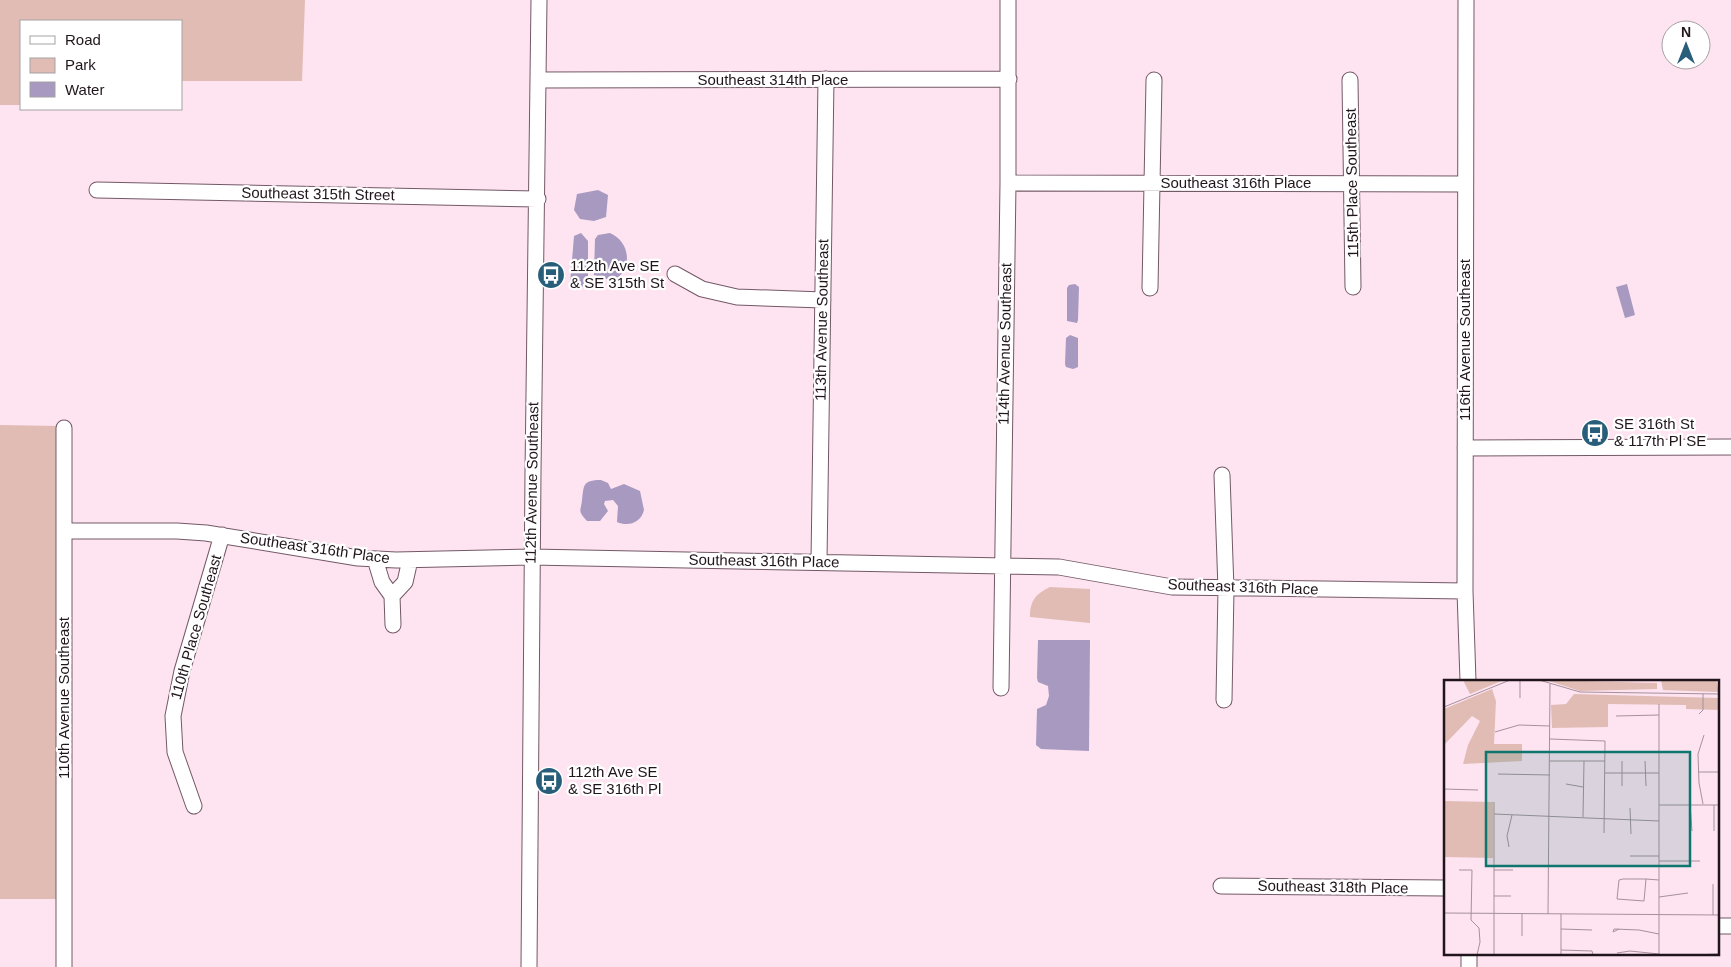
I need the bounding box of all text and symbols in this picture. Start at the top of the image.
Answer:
legend [20,20,182,110]
north arrow [1661,20,1711,70]
text: N [1681,24,1691,40]
text: Road [65,31,101,48]
text: Park [65,56,96,73]
street label: Southeast 314th Place [698,71,848,88]
text: Water [65,81,104,98]
street label: 115th Place Southeast [1342,107,1361,258]
street label: Southeast 316th Place [1161,174,1311,191]
street label: Southeast 315th Street [241,184,396,203]
street label: 113th Avenue Southeast [812,238,831,401]
place label: 112th Ave SE & SE 315th St [570,257,665,291]
street label: 116th Avenue Southeast [1456,258,1473,421]
bus stop icon: 112th Ave SE & SE 315th St [536,260,566,290]
street label: 114th Avenue Southeast [995,262,1014,425]
street label: 112th Avenue Southeast [522,401,541,564]
place label: SE 316th St & 117th Pl SE [1614,415,1706,449]
bus stop icon: SE 316th St & 117th Pl SE [1580,418,1610,448]
street label: Southeast 316th Place [239,529,391,566]
street label: Southeast 316th Place [688,551,840,570]
street label: 110th Place Southeast [167,552,225,701]
street label: Southeast 316th Place [1167,575,1319,598]
street label: 110th Avenue Southeast [55,616,72,779]
inset map [1444,680,1718,954]
place label: 112th Ave SE & SE 316th Pl [568,763,661,797]
bus stop icon: 112th Ave SE & SE 316th Pl [534,766,564,796]
street label: Southeast 318th Place [1257,877,1409,896]

